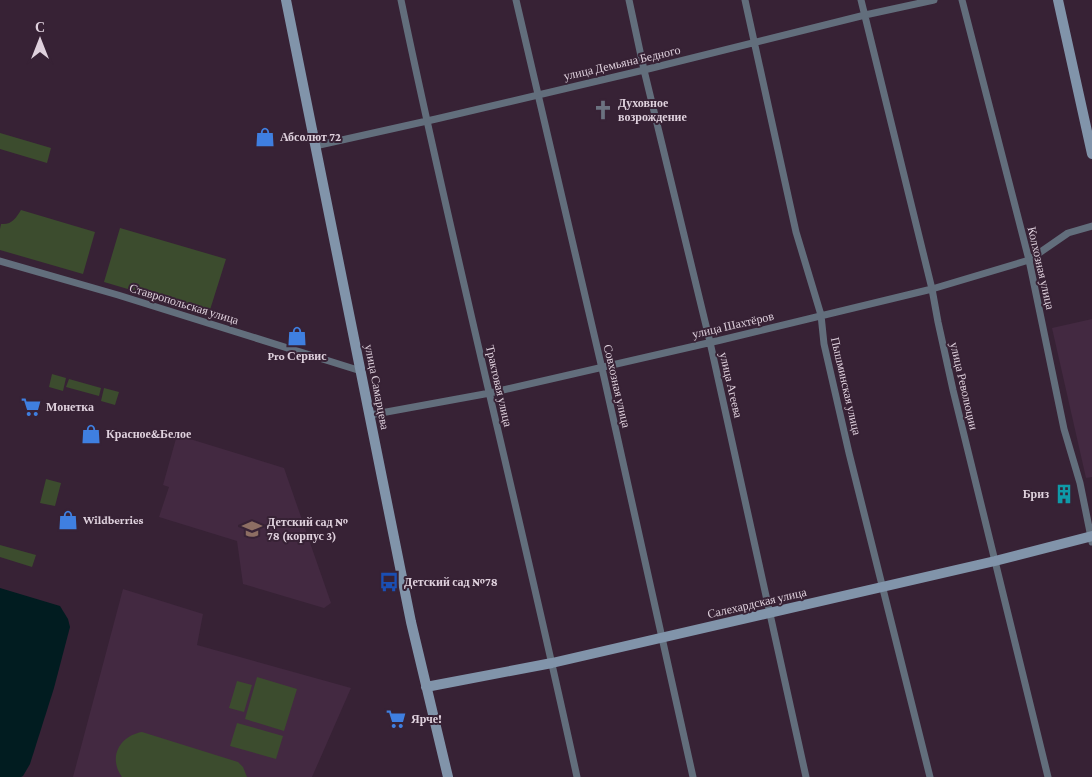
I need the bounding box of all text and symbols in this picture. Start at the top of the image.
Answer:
north arrow [15,15,65,65]
text: С [35,19,45,35]
street label: улица Демьяна Бедного [562,43,682,83]
place label: Духовное возрождение [618,96,688,124]
church icon: Духовное возрождение [592,99,614,121]
shop icon: Абсолют 72 [254,126,276,148]
place label: Абсолют 72 [280,130,341,144]
street label: Колхозная улица [1025,225,1057,311]
street label: Ставропольская улица [128,281,241,328]
street label: улица Шахтёров [691,309,775,341]
shop icon: Pro Сервис [286,325,308,347]
street label: Пышминская улица [828,336,864,437]
street label: улица Революции [947,341,981,432]
street label: улица Самарцева [362,343,392,432]
street label: Совхозная улица [601,343,634,430]
street label: Трактовая улица [483,344,515,429]
place label: Pro Сервис [267,349,327,363]
street label: улица Агеева [717,351,745,420]
supermarket icon: Монетка [20,396,42,418]
place label: Монетка [46,400,94,414]
shop icon: Красное&Белое [80,423,102,445]
place label: Красное&Белое [106,427,192,441]
building icon: Бриз [1053,483,1075,505]
place label: Бриз [1023,487,1049,501]
shop icon: Wildberries [57,509,79,531]
place label: Wildberries [82,513,144,527]
place label: Детский сад № 78 (корпус 3) [267,515,348,543]
school or university icon: Детский сад № 78 (корпус 3) [241,518,263,540]
bus stop icon: Детский сад №78 [378,571,400,593]
place label: Детский сад №78 [404,575,498,589]
street label: Салехардская улица [706,585,809,621]
supermarket icon: Ярче! [385,708,407,730]
place label: Ярче! [411,712,442,726]

